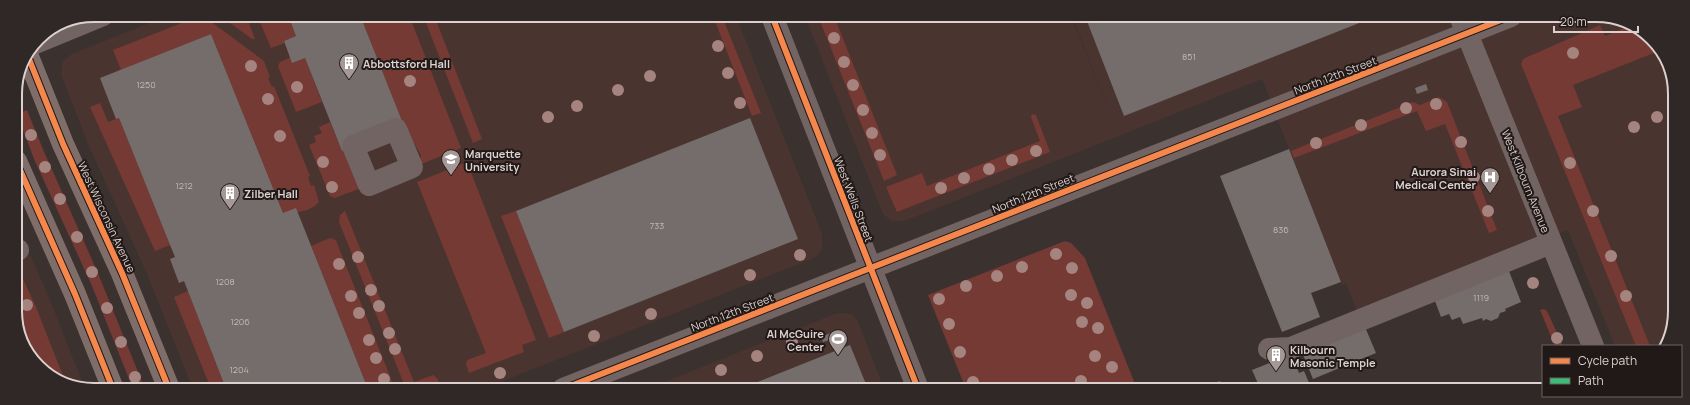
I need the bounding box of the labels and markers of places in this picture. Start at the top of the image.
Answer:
building icon: Abbottsford Hall [338,52,360,80]
place label: Abbottsford Hall [363,56,450,71]
place label: Marquette University [465,146,521,174]
school or university icon: Marquette University [440,148,462,176]
place label: Aurora Sinai Medical Center [1395,164,1477,192]
hospital icon: Aurora Sinai Medical Center [1479,166,1501,194]
building icon: Zilber Hall [219,182,241,210]
place label: Zilber Hall [244,186,298,201]
place label: Al McGuire Center [767,326,825,354]
sports icon: Al McGuire Center [827,328,849,356]
place label: Kilbourn Masonic Temple [1290,342,1376,370]
building icon: Kilbourn Masonic Temple [1265,344,1287,372]

